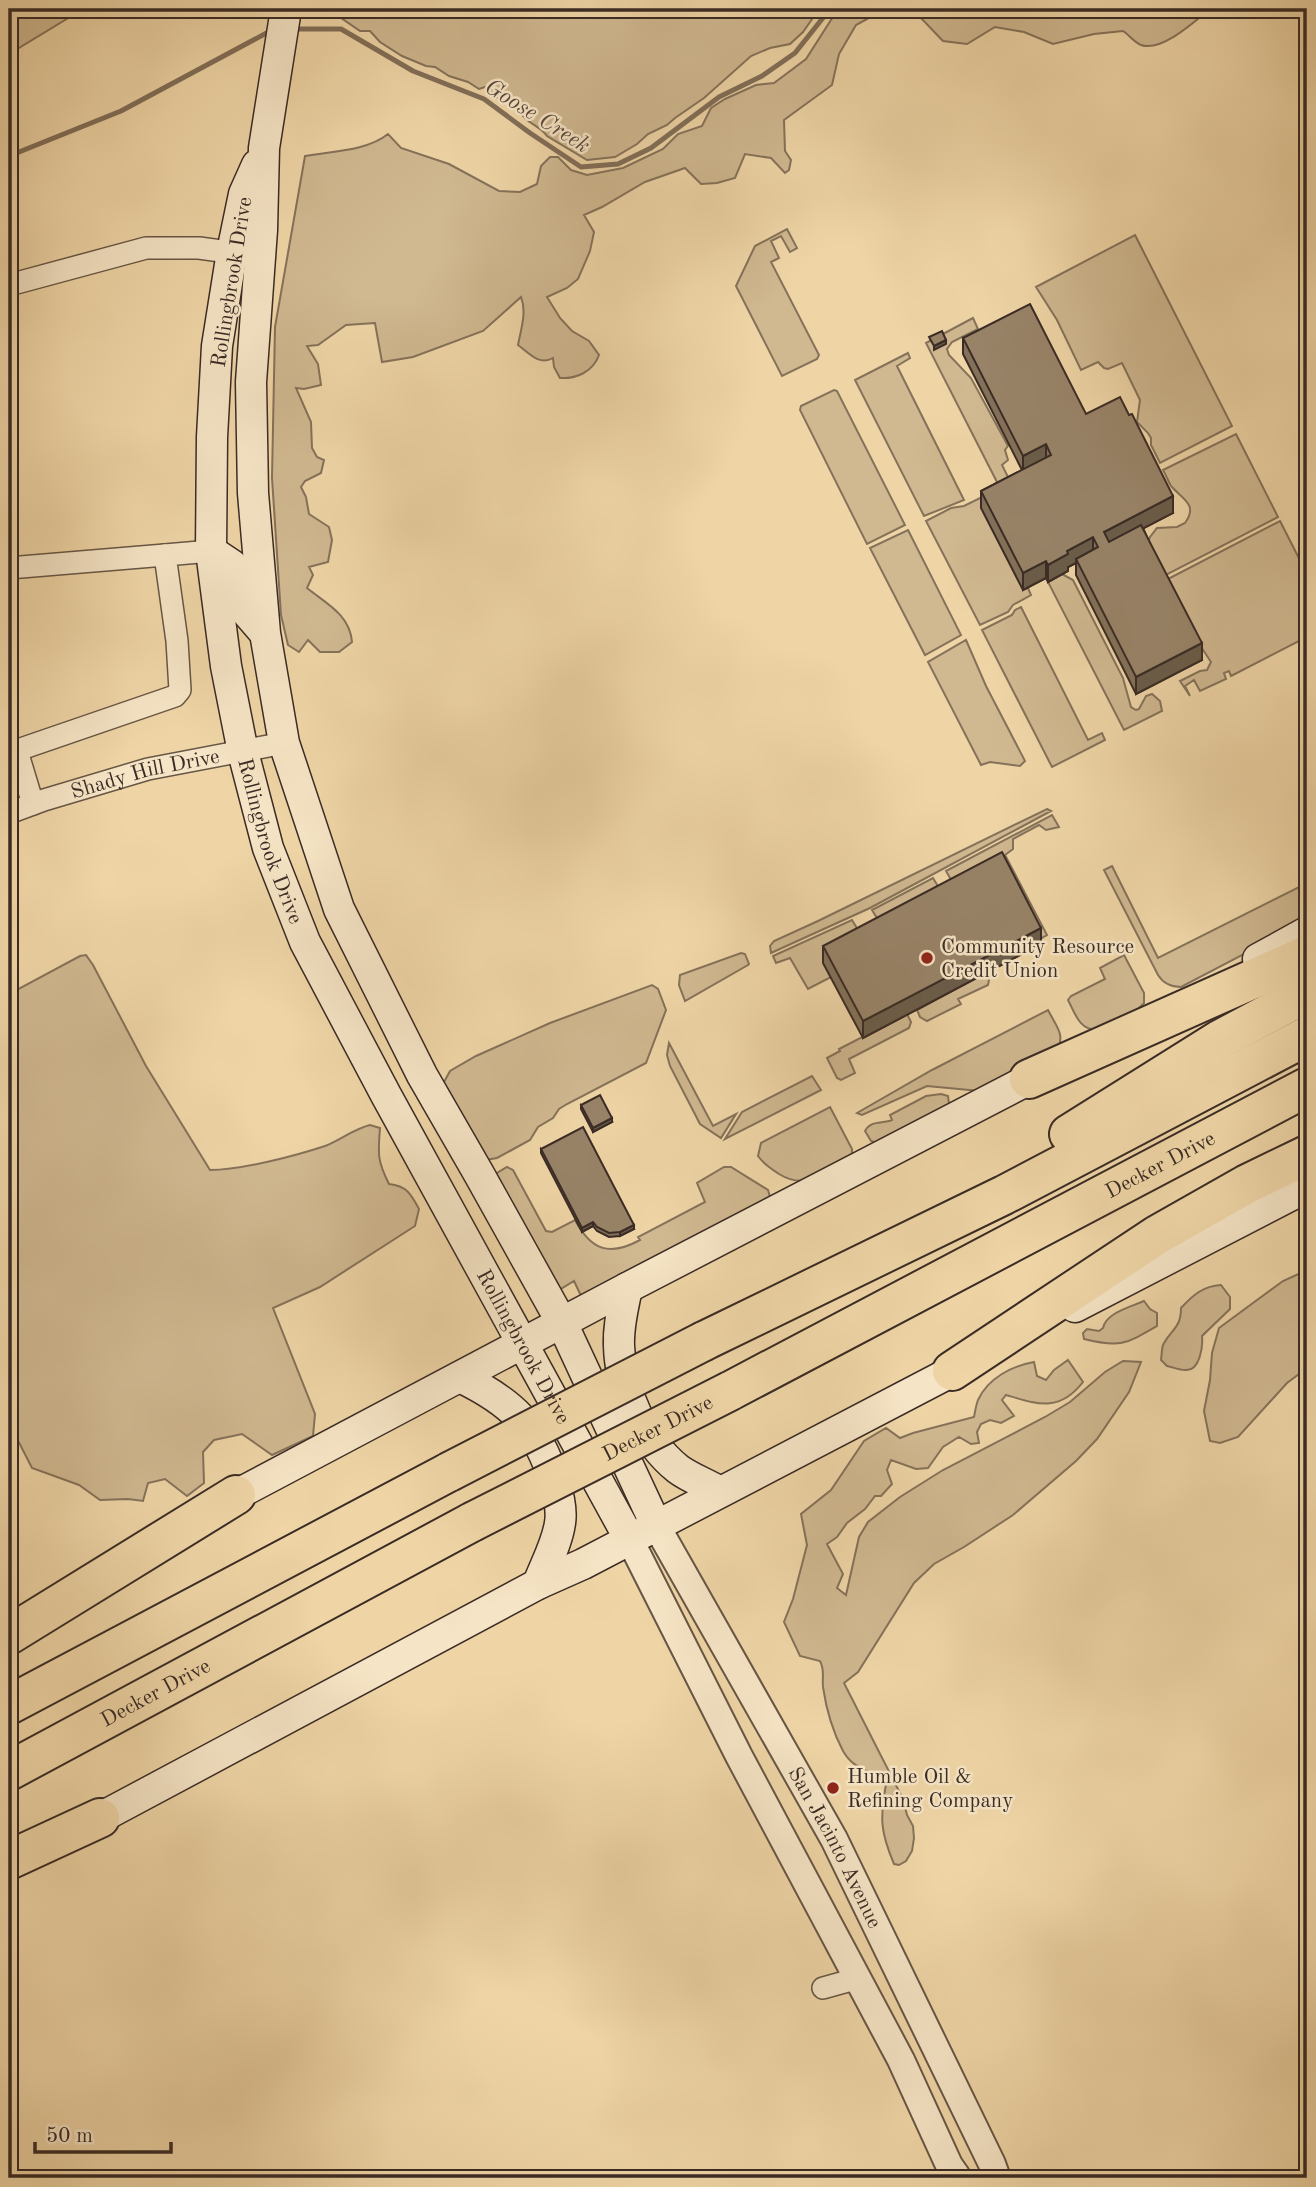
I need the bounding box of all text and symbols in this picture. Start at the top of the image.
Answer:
water label: Goose Creek [481,75,594,158]
street label: Rollingbrook Drive [209,195,256,369]
street label: Shady Hill Drive [69,747,222,803]
street label: Rollingbrook Drive [233,756,306,927]
place label: Community Resource Credit Union [941,937,1134,982]
marker: Community Resource Credit Union [919,950,935,966]
street label: Decker Drive [1102,1128,1219,1203]
street label: Rollingbrook Drive [472,1266,573,1428]
street label: Decker Drive [600,1392,717,1466]
street label: Decker Drive [98,1656,214,1732]
street label: San Jacinto Avenue [783,1764,885,1932]
place label: Humble Oil & Refining Company [847,1767,1013,1812]
marker: Humble Oil & Refining Company [825,1780,841,1796]
scale bar [35,2110,172,2154]
text: 50 m [46,2126,93,2147]

